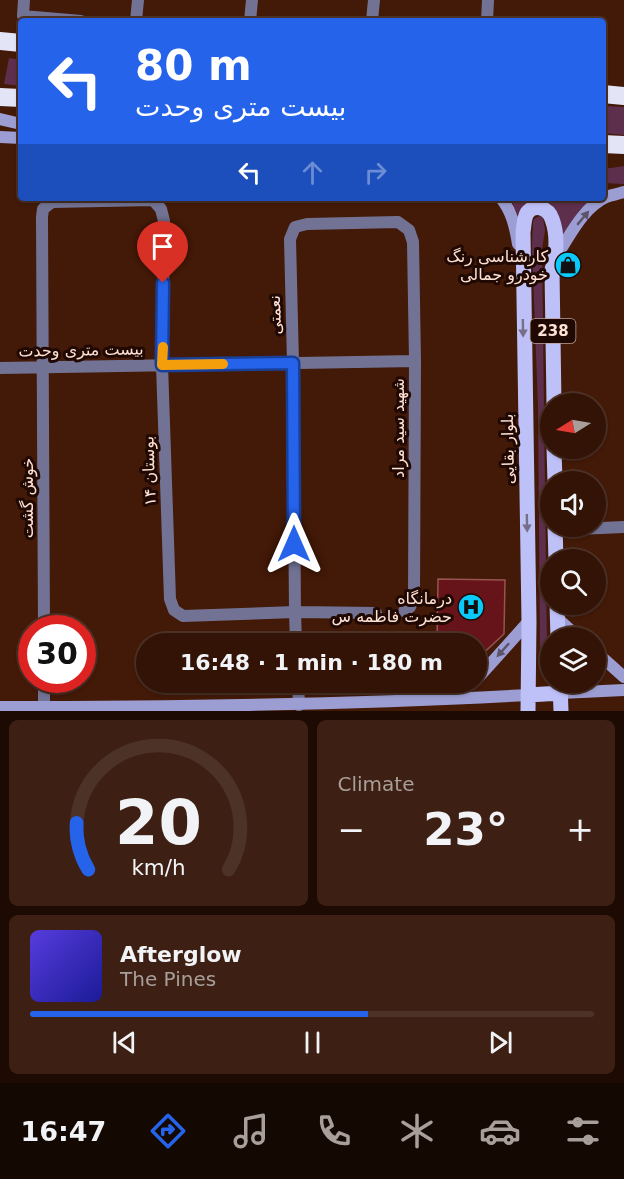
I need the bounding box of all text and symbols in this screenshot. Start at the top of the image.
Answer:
text: 80 m [135,41,252,90]
icon: left [36,42,114,120]
text: بیست متری وحدت [135,91,346,122]
icon: left [233,156,266,189]
icon: ahead [296,156,329,189]
icon: right [359,156,392,189]
one-way arrow [576,210,589,225]
pin [137,221,188,283]
icon: arrive [146,230,179,263]
place label: کارشناسی رنگ خودرو جمالی [446,247,548,285]
shop icon: کارشناسی رنگ خودرو جمالی [553,250,583,280]
street label: نعمتی [265,295,285,335]
one-way arrow [519,318,528,337]
road number: 238 [530,319,576,343]
street label: بیست متری وحدت [18,339,144,362]
street label: شهید سید مراد [389,378,409,478]
north arrow [540,393,606,459]
map controls [540,393,606,693]
street label: بلوار بقایی [498,414,519,484]
street label: بوستان ۱۴ [138,436,161,506]
street label: خوش گشت [18,458,38,538]
button: sound [540,471,606,537]
position arrow [262,512,326,576]
one-way arrow [522,513,532,532]
button: search [540,549,606,615]
place label: درمانگاه حضرت فاطمه س [332,589,452,627]
hospital icon: درمانگاه حضرت فاطمه س [456,592,486,622]
speed limit sign: 30 [18,615,96,693]
button: layers [540,627,606,693]
one-way arrow [497,642,510,657]
text: 16:48 · 1 min · 180 m [180,650,443,675]
text: Climate [338,772,414,796]
text: 20 [115,786,202,859]
text: 23° [423,803,508,856]
text: − [338,810,365,849]
text: + [566,810,594,849]
text: km/h [131,855,185,880]
text: Afterglow [120,942,242,967]
text: The Pines [120,967,216,991]
icon: previous [108,1026,141,1059]
icon: pause [296,1026,329,1059]
icon: next [484,1026,517,1059]
icon: directions [147,1110,189,1152]
icon: music [230,1110,272,1152]
icon: phone [313,1110,355,1152]
icon: climate [396,1110,438,1152]
icon: car [479,1110,521,1152]
icon: filters [562,1110,604,1152]
text: 16:47 [20,1116,106,1147]

